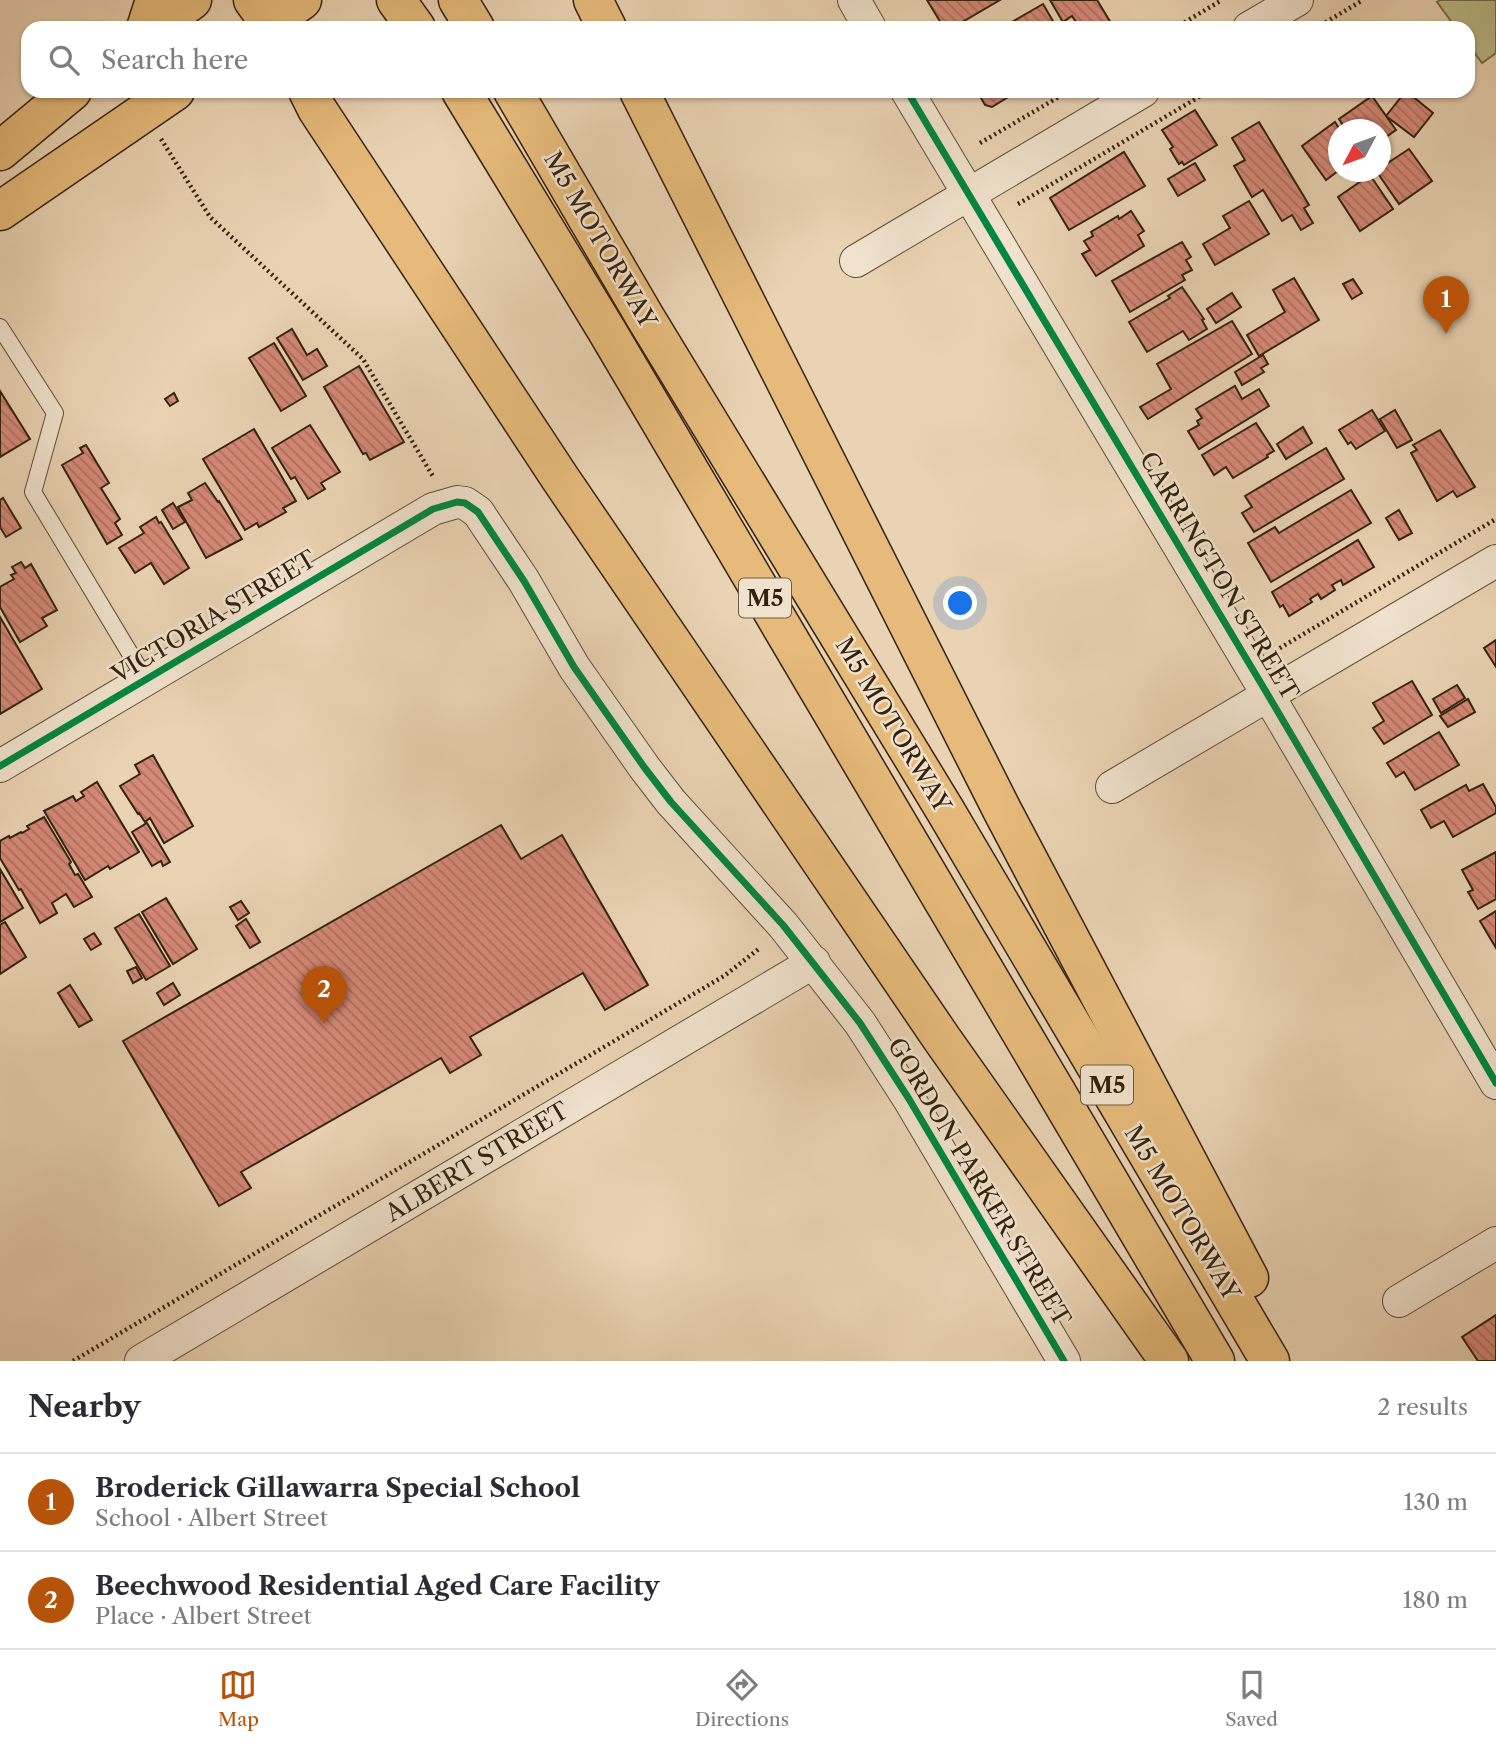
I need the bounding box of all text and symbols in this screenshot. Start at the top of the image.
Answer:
search box [21,21,1475,98]
icon: search [45,41,83,79]
text: Search here [101,44,248,76]
north arrow [1328,119,1391,182]
street label: M5 MOTORWAY [538,146,663,334]
pin: 1 [1423,276,1469,334]
street label: CARRINGTON STREET [1134,446,1305,705]
street label: VICTORIA STREET [106,544,321,690]
road number: M5 [739,578,791,618]
your location [943,586,977,620]
street label: M5 MOTORWAY [830,632,958,818]
pin: 2 [301,966,347,1024]
street label: GORDON PARKER STREET [882,1032,1077,1331]
road number: M5 [1081,1066,1133,1104]
street label: ALBERT STREET [379,1095,574,1228]
street label: M5 MOTORWAY [1119,1120,1247,1306]
text: Nearby [28,1388,141,1425]
text: 2 results [1377,1393,1468,1421]
text: Broderick Gillawarra Special School [95,1472,580,1504]
text: 1 [46,1488,56,1516]
text: 130 m [1404,1488,1468,1516]
text: School · Albert Street [95,1504,328,1532]
text: Beechwood Residential Aged Care Facility [95,1570,660,1602]
text: 2 [44,1586,58,1614]
text: 180 m [1403,1586,1468,1614]
text: Place · Albert Street [95,1602,312,1630]
tab: Map [218,1666,259,1731]
tab: Directions [695,1666,789,1731]
tab: Saved [1225,1666,1278,1731]

